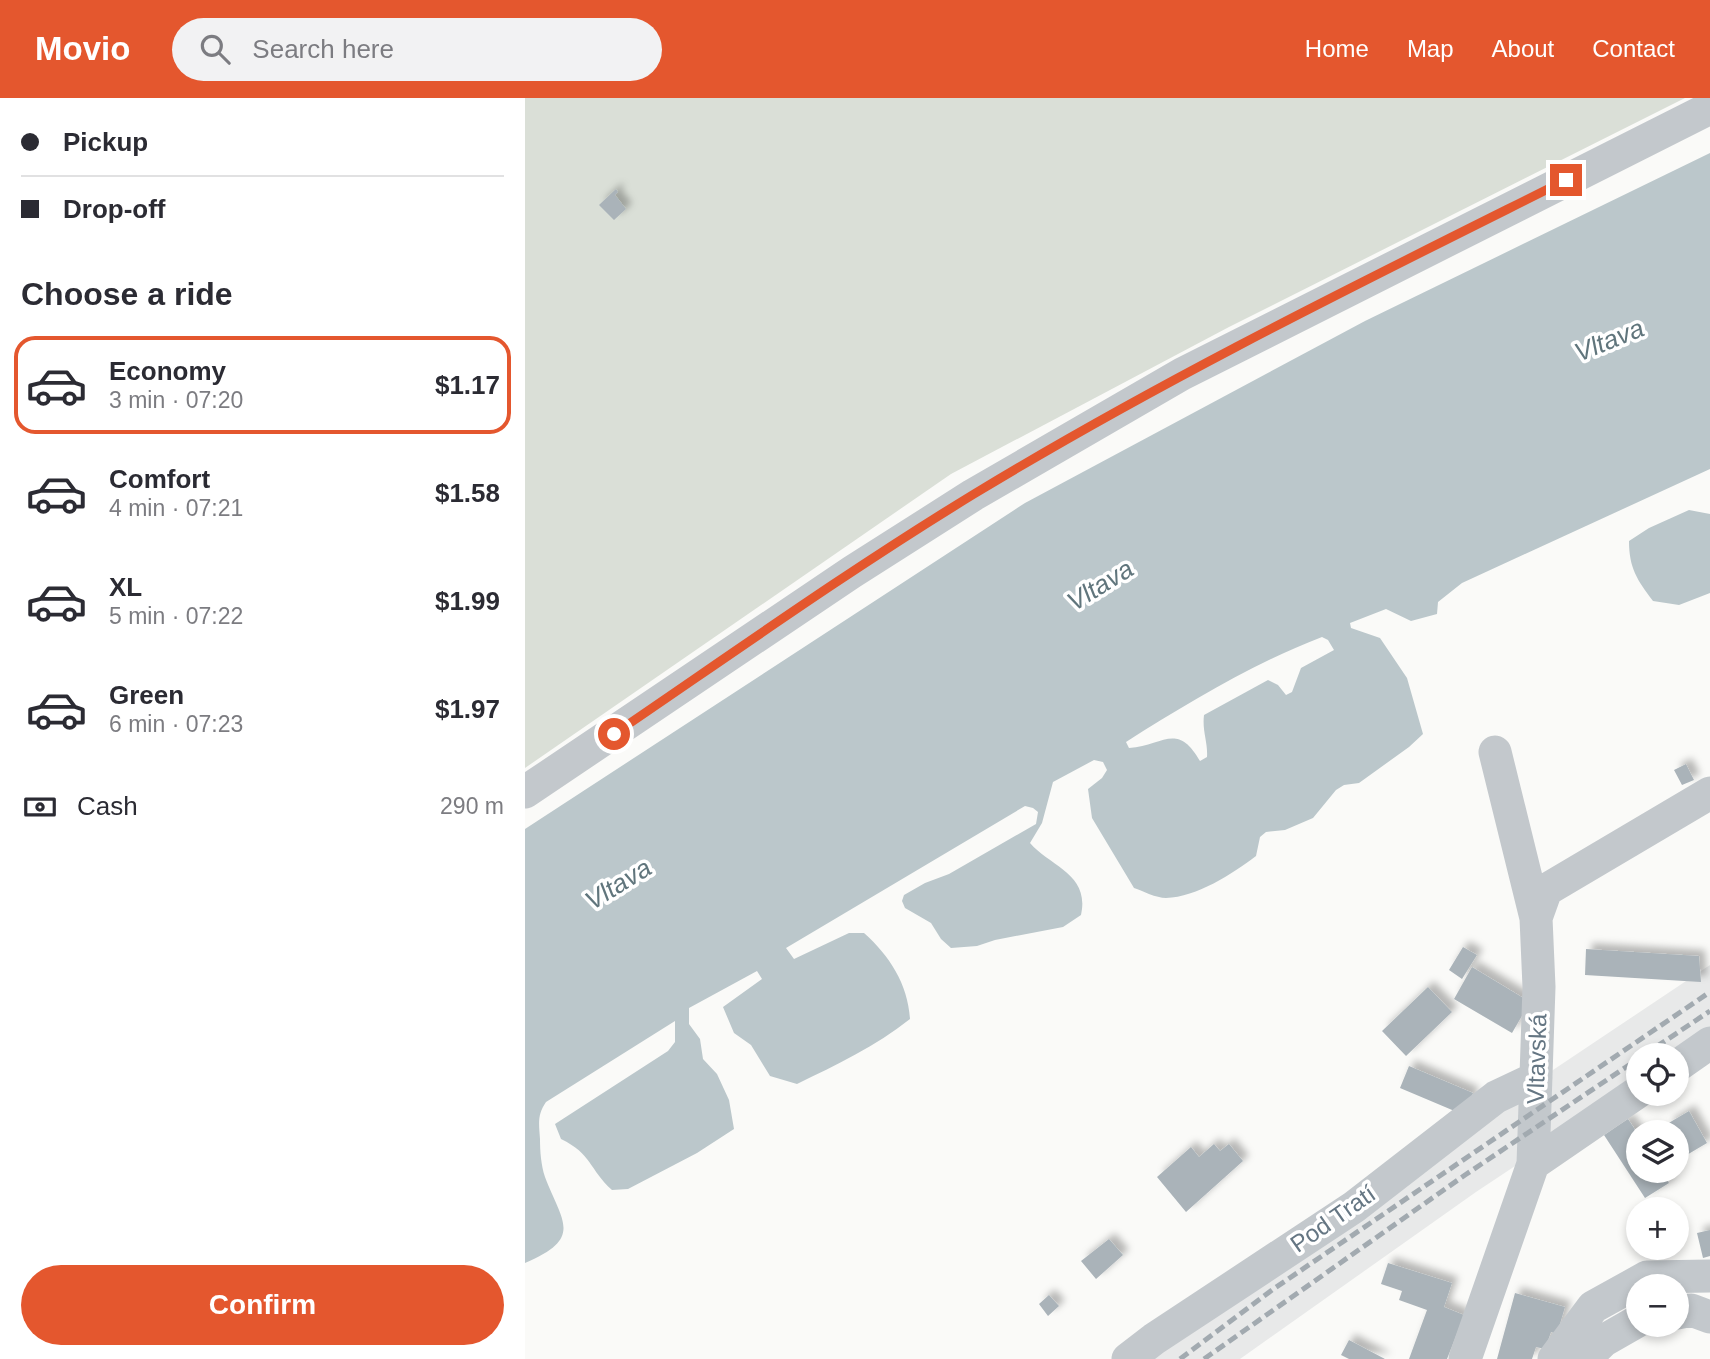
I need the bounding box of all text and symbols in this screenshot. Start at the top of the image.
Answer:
search box [172,18,662,81]
text: Movio [35,30,130,67]
icon: search [196,30,234,68]
text: Search here [252,34,394,64]
text: Home [1305,35,1369,62]
text: Map [1407,35,1454,62]
text: About [1492,35,1554,62]
text: Contact [1592,35,1675,62]
text: Pickup [63,127,148,157]
route end [1550,164,1582,196]
text: Drop-off [63,194,166,224]
text: Choose a ride [21,276,233,312]
water label: Vltava [1570,313,1648,367]
icon: car [25,354,88,417]
text: Economy [109,356,226,386]
text: $1.17 [435,370,500,400]
text: 3 min · 07:20 [109,387,243,413]
icon: car [25,462,88,525]
text: Comfort [109,464,210,494]
text: $1.58 [435,478,500,508]
text: 4 min · 07:21 [109,495,243,521]
water label: Vltava [1061,553,1139,617]
icon: car [25,570,88,633]
text: XL [109,572,142,602]
text: $1.99 [435,586,500,616]
text: 5 min · 07:22 [109,603,243,629]
icon: car [25,678,88,741]
text: Green [109,680,184,710]
text: $1.97 [435,694,500,724]
text: 6 min · 07:23 [109,711,243,737]
route start [598,718,630,750]
icon: cash [21,788,59,826]
text: Cash [77,791,138,821]
text: 290 m [440,793,504,819]
water label: Vltava [579,852,657,916]
street label: Vltavská [1521,1013,1552,1105]
map controls [1626,1043,1689,1337]
button: locate [1626,1043,1689,1106]
button: layers [1626,1120,1689,1183]
street label: Pod Tratí [1285,1179,1381,1258]
button: + [1626,1197,1689,1260]
button: Confirm [21,1265,504,1345]
button: − [1626,1274,1689,1337]

